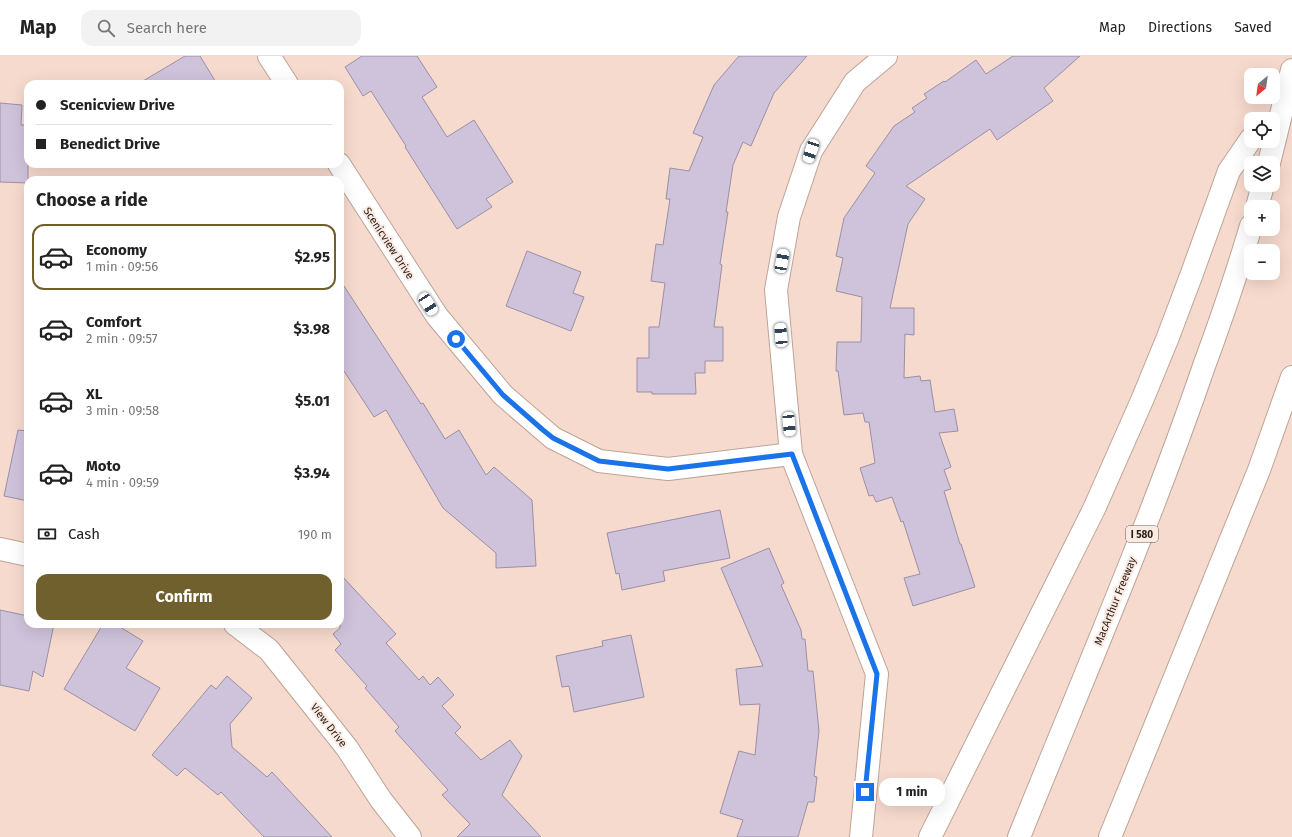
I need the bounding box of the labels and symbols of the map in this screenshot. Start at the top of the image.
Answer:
north arrow [1244,68,1280,104]
car [801,138,821,164]
street label: Scenicview Drive [361,205,417,282]
car [774,248,790,274]
car [416,291,440,317]
car [774,323,788,347]
route start [447,330,465,348]
car [782,412,796,436]
road number: I 580 [1126,526,1158,542]
street label: MacArthur Freeway [1092,555,1139,647]
street label: View Drive [308,701,350,750]
callout: 1 min [879,778,945,806]
route end [856,783,874,801]

